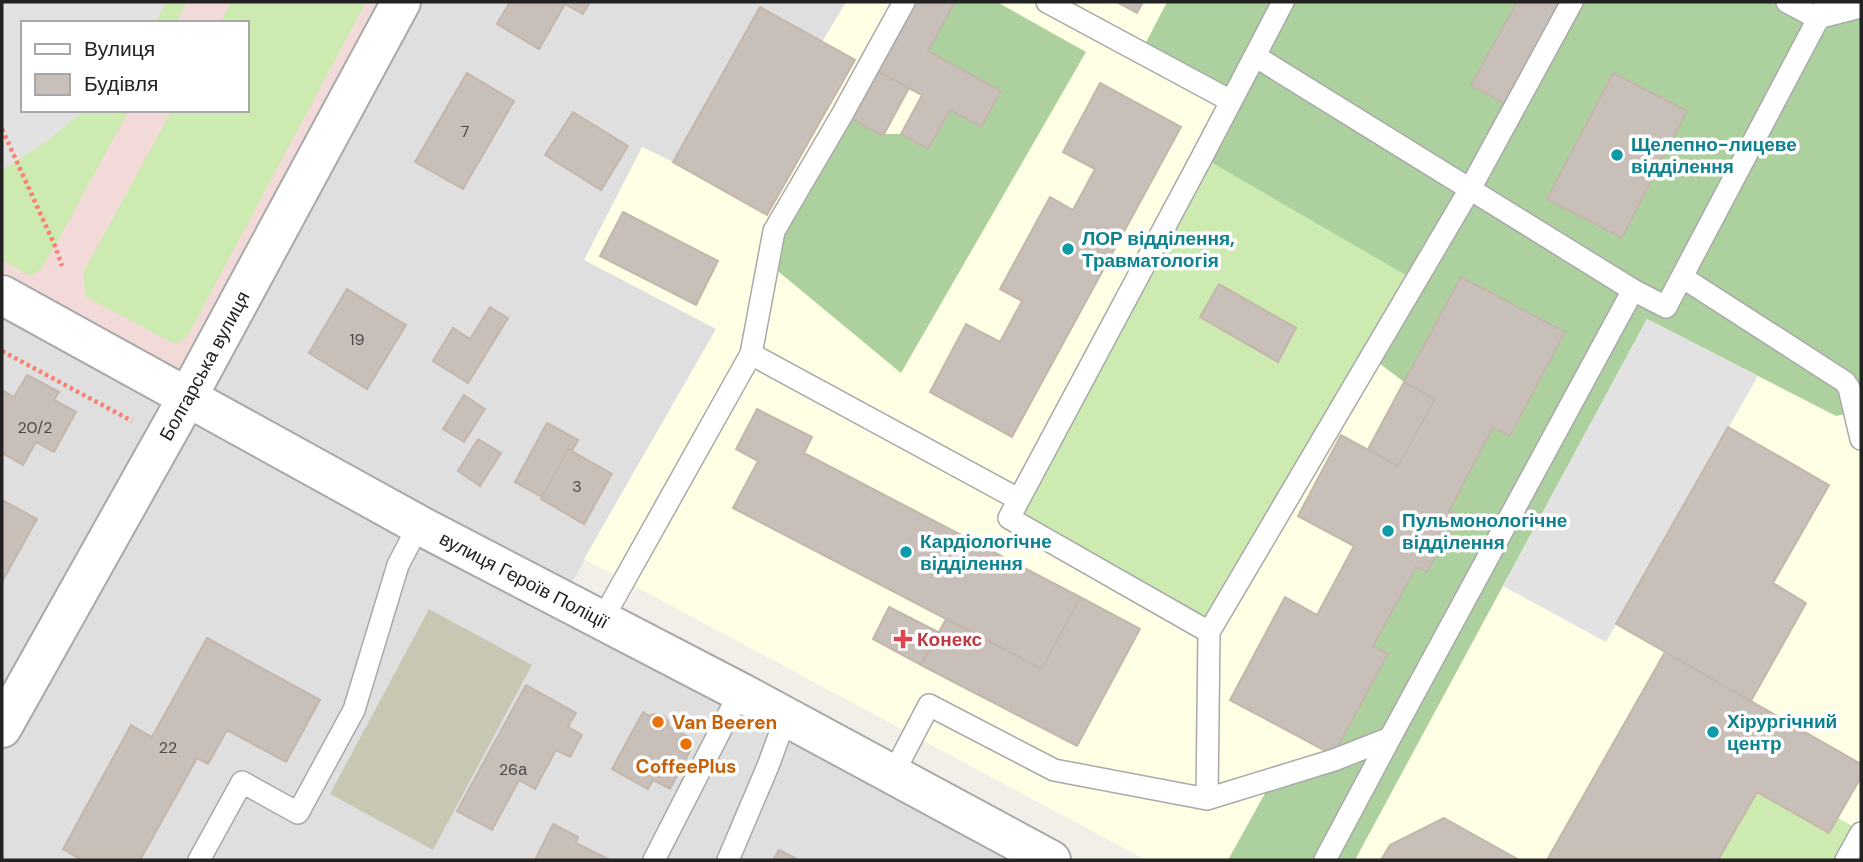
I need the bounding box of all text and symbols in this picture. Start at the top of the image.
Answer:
legend [21,21,248,112]
text: Вулиця [84,35,155,63]
text: Будівля [84,70,158,98]
house number: 7 [461,121,469,142]
place label: Щелепно-лицеве відділення [1631,132,1797,179]
marker: Щелепно-лицеве відділення [1609,147,1625,163]
place label: ЛОР відділення, Травматологія [1082,226,1235,273]
marker: ЛОР відділення, Травматологія [1060,241,1076,257]
street label: Болгарська вулиця [153,286,255,445]
house number: 19 [349,329,365,350]
house number: 20/2 [18,417,52,438]
house number: 3 [572,476,582,497]
place label: Пульмонологічне відділення [1402,508,1567,555]
marker: Пульмонологічне відділення [1380,523,1396,539]
street label: вулиця Героїв Поліції [435,525,614,635]
place label: Кардіологічне відділення [920,529,1052,576]
marker: Кардіологічне відділення [898,544,914,560]
place label: Конекс [917,627,983,652]
marker: Конекс [895,631,911,647]
place label: Хірургічний центр [1727,709,1837,756]
place label: Van Beeren [672,710,777,735]
marker: Van Beeren [650,714,666,730]
marker: Хірургічний центр [1705,724,1721,740]
marker: CoffeePlus [678,736,694,752]
house number: 22 [159,737,177,758]
place label: CoffeePlus [636,754,736,779]
house number: 26а [499,759,527,780]

